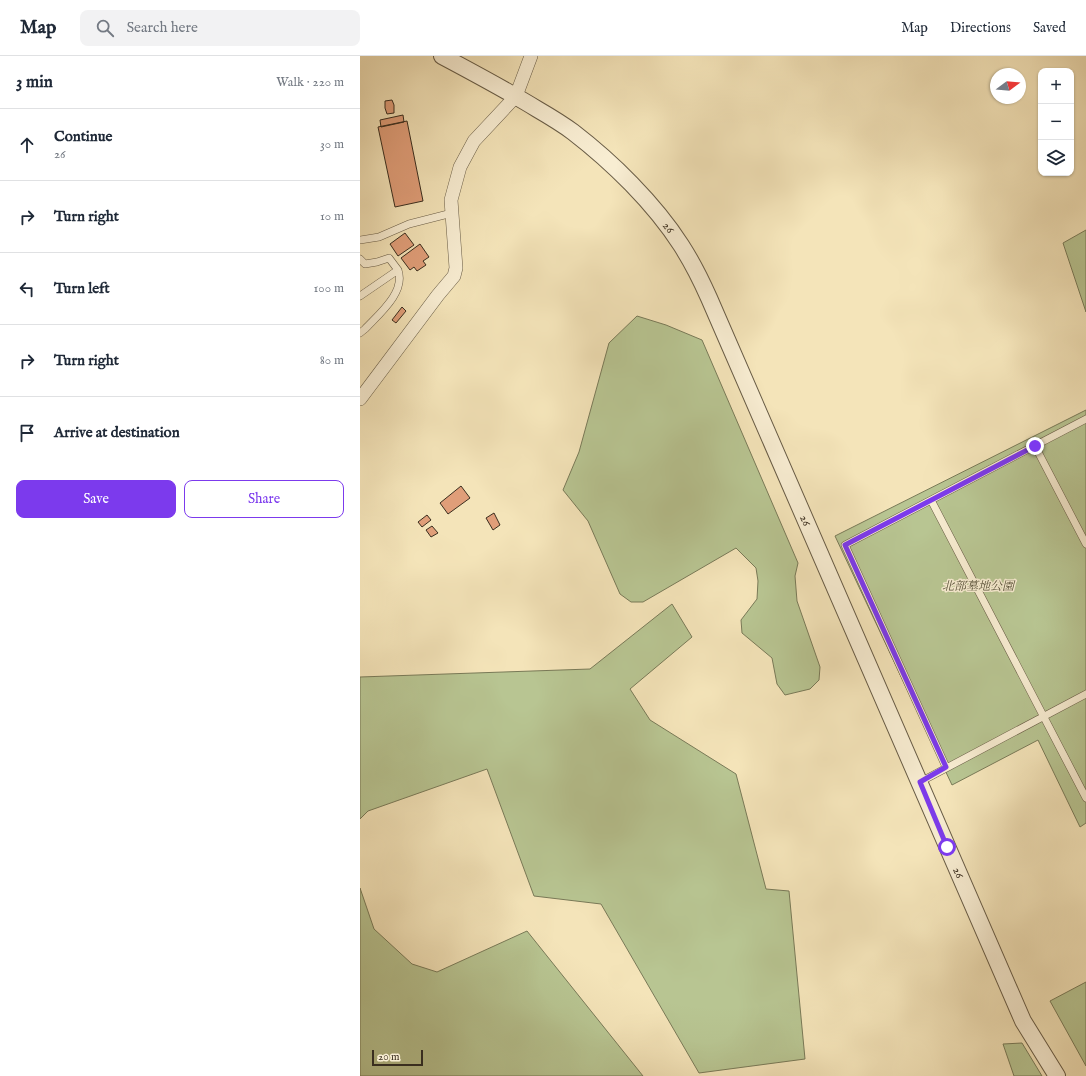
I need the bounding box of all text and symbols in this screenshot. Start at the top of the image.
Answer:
search box [80,10,360,46]
text: Map [20,16,56,40]
icon: search [94,17,116,39]
text: Search here [126,18,198,37]
text: Map [901,19,928,37]
text: Directions [950,19,1011,37]
text: Saved [1033,19,1066,37]
north arrow [990,68,1026,104]
map controls [1038,68,1074,176]
button: + [1038,68,1074,104]
text: 3 min [16,72,53,93]
text: Walk · 220 m [276,74,344,91]
button: − [1038,104,1074,140]
text: Continue [54,127,112,146]
icon: ahead [16,134,38,156]
text: 30 m [320,136,344,153]
button: layers [1038,140,1074,176]
text: 26 [54,146,66,163]
icon: right [16,206,38,228]
text: Turn right [54,207,119,226]
text: 10 m [320,208,344,225]
street label: 26 [659,219,678,237]
icon: left [16,278,38,300]
text: Turn left [54,279,110,298]
text: 100 m [314,280,344,297]
icon: right [16,350,38,372]
text: Turn right [54,351,119,370]
text: 80 m [320,352,344,369]
icon: arrive [16,422,38,444]
text: Arrive at destination [54,423,180,442]
route end [1026,437,1044,455]
button: Save [16,480,176,518]
button: Share [184,480,344,518]
street label: 26 [796,513,815,529]
park label: 北部墓地公園 [942,579,1016,594]
route start [938,838,956,856]
street label: 26 [949,865,967,882]
scale bar [372,1048,423,1067]
text: 20 m [378,1050,399,1064]

